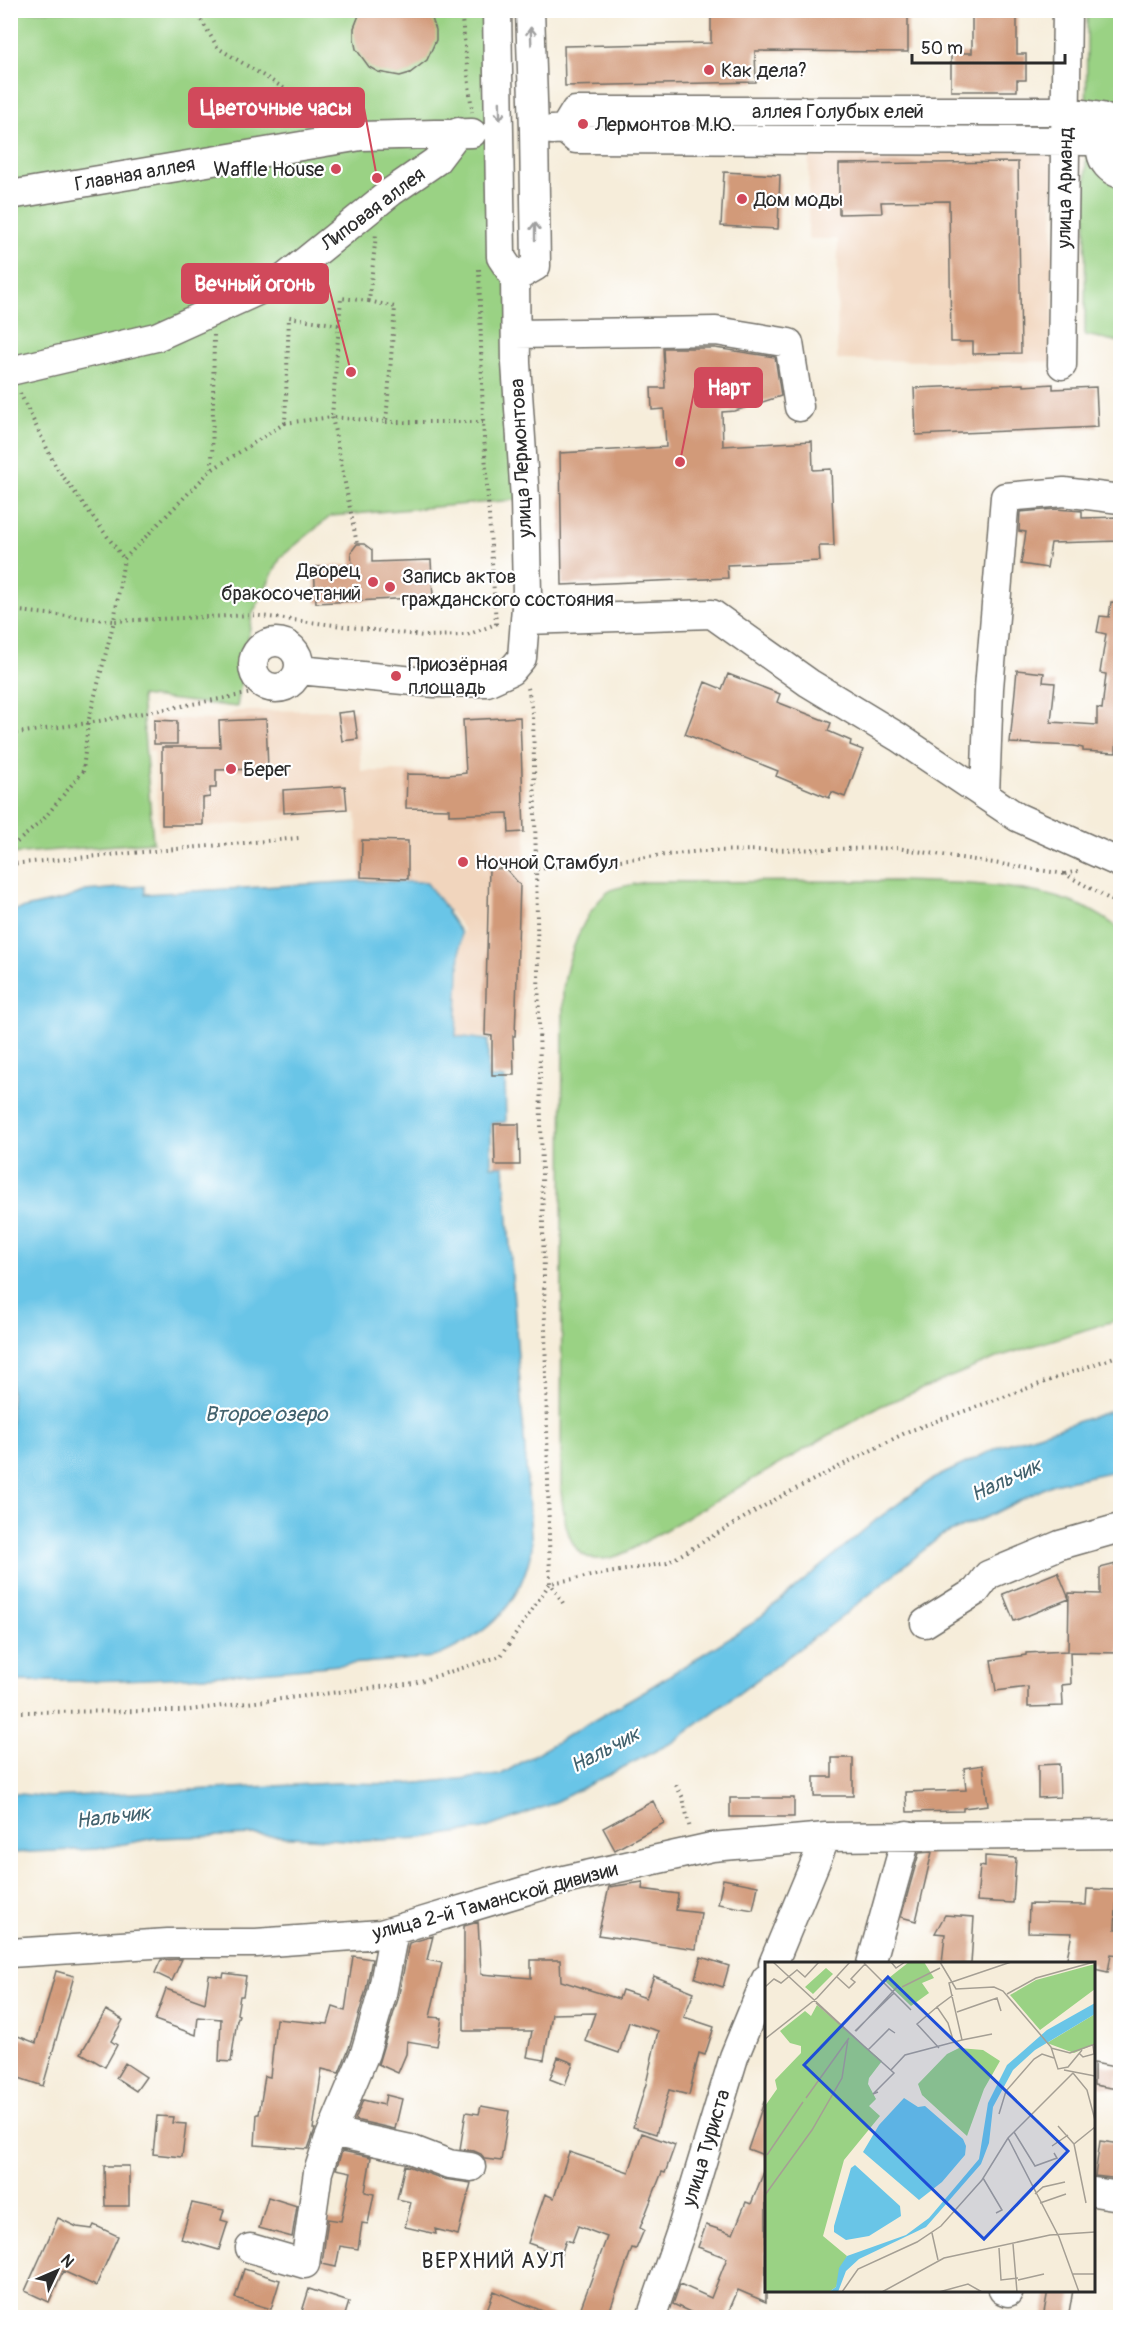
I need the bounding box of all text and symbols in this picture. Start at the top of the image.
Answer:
one-way arrow [525,27,536,47]
scale bar [912,27,1065,65]
text: 50 m [921,37,963,60]
place label: Как дела? [721,58,807,83]
marker: Как дела? [702,63,716,77]
callout: Цветочные часы [189,88,364,127]
text: Цветочные часы [200,95,352,122]
street label: аллея Голубых елей [752,99,924,124]
one-way arrow [494,100,506,120]
place label: Лермонтов М.Ю. [594,112,736,137]
marker: Лермонтов М.Ю. [576,117,590,131]
street label: улица Арманд [1051,127,1079,250]
street label: Главная аллея [73,151,197,197]
place label: Waffle House [213,157,324,182]
street label: Липовая аллея [315,162,430,257]
marker: Waffle House [329,162,343,176]
place label: Дом моды [753,187,843,212]
marker: Дом моды [735,192,749,206]
one-way arrow [529,222,541,242]
callout: Вечный огонь [182,264,328,303]
text: Вечный огонь [194,271,316,298]
callout: Нарт [695,368,762,407]
text: Нарт [707,375,751,402]
street label: улица Лермонтова [504,378,538,539]
place label: Дворец бракосочетаний [221,558,361,606]
place label: Запись актов гражданского состояния [402,564,614,612]
marker: Дворец бракосочетаний [366,575,380,589]
marker: Запись актов гражданского состояния [383,580,397,594]
place label: Приозёрная площадь [408,652,508,700]
marker: Приозёрная площадь [389,669,403,683]
place label: Берег [243,757,291,782]
marker: Берег [224,762,238,776]
place label: Ночной Стамбул [475,850,619,875]
marker: Ночной Стамбул [456,855,470,869]
water label: Второе озеро [205,1401,329,1428]
water label: Нальчик [967,1451,1047,1508]
water label: Нальчик [566,1720,646,1779]
water label: Нальчик [74,1799,154,1835]
street label: улица 2-й Таманской дивизии [369,1856,620,1946]
inset map [765,1962,1095,2292]
street label: улица Туриста [676,2086,736,2211]
north arrow [27,2241,87,2301]
district label: ВЕРХНИЙ АУЛ [422,2248,564,2275]
text: N [56,2250,78,2272]

